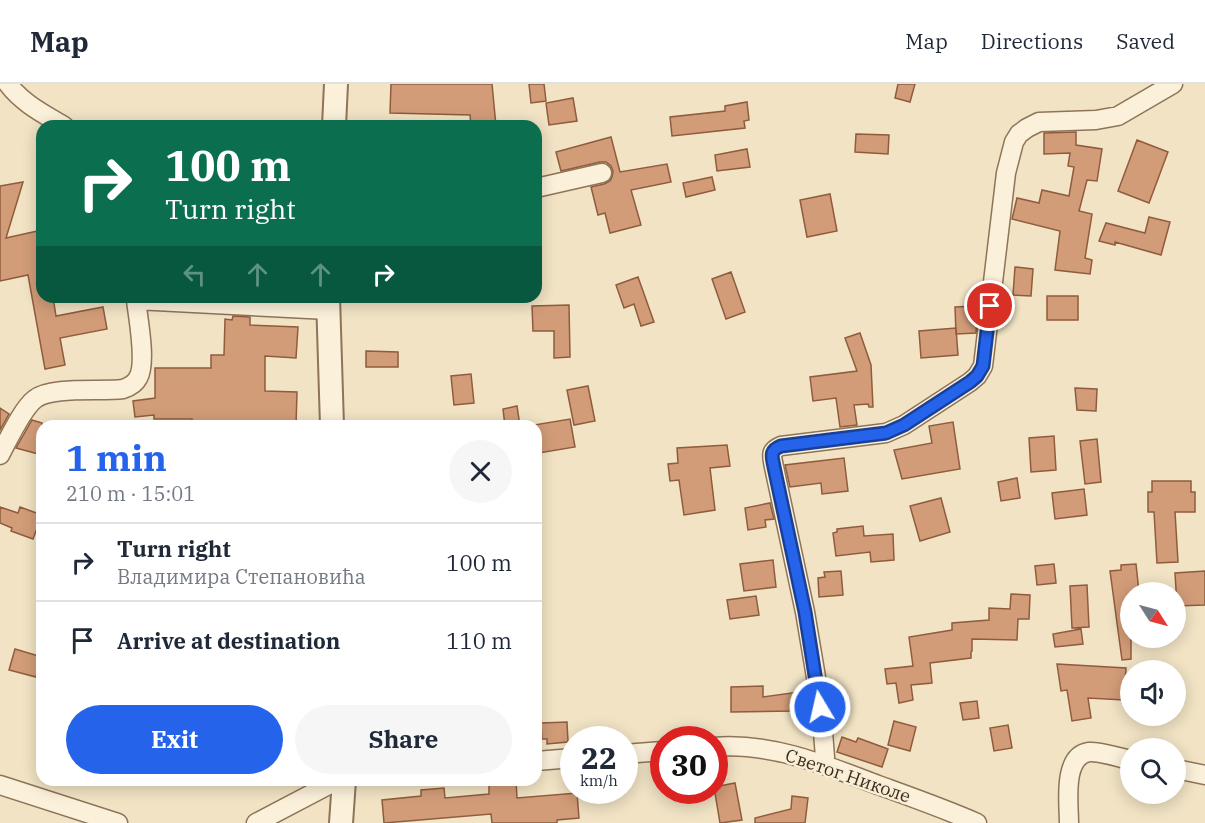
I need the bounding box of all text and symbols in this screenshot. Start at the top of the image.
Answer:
text: Map [30,23,89,60]
text: Map [905,27,948,55]
text: Directions [981,27,1083,55]
text: Saved [1116,27,1175,55]
text: 100 m [165,138,291,193]
icon: right [66,144,144,222]
text: Turn right [165,191,296,226]
icon: left [178,258,211,291]
icon: ahead [241,258,274,291]
icon: ahead [304,258,337,291]
icon: right [367,258,400,291]
pin [964,280,1015,331]
icon: arrive [973,289,1006,322]
text: 1 min [66,434,167,481]
button: close [449,440,512,503]
text: 210 m · 15:01 [66,480,195,507]
text: Turn right [117,534,231,563]
icon: right [66,546,99,579]
text: 100 m [446,548,512,577]
text: Владимира Степановића [117,563,366,590]
north arrow [1120,582,1186,648]
map controls [1120,582,1186,804]
icon: arrive [66,624,99,657]
text: Arrive at destination [117,626,340,655]
text: 110 m [446,626,512,655]
button: sound [1120,660,1186,726]
position arrow [788,675,852,739]
button: Exit [66,705,283,774]
button: Share [295,705,512,774]
speed limit sign: 30 [650,726,728,804]
text: 22 [581,738,617,777]
button: search [1120,738,1186,804]
street label: Светог Николе [782,743,914,808]
text: km/h [580,771,618,790]

